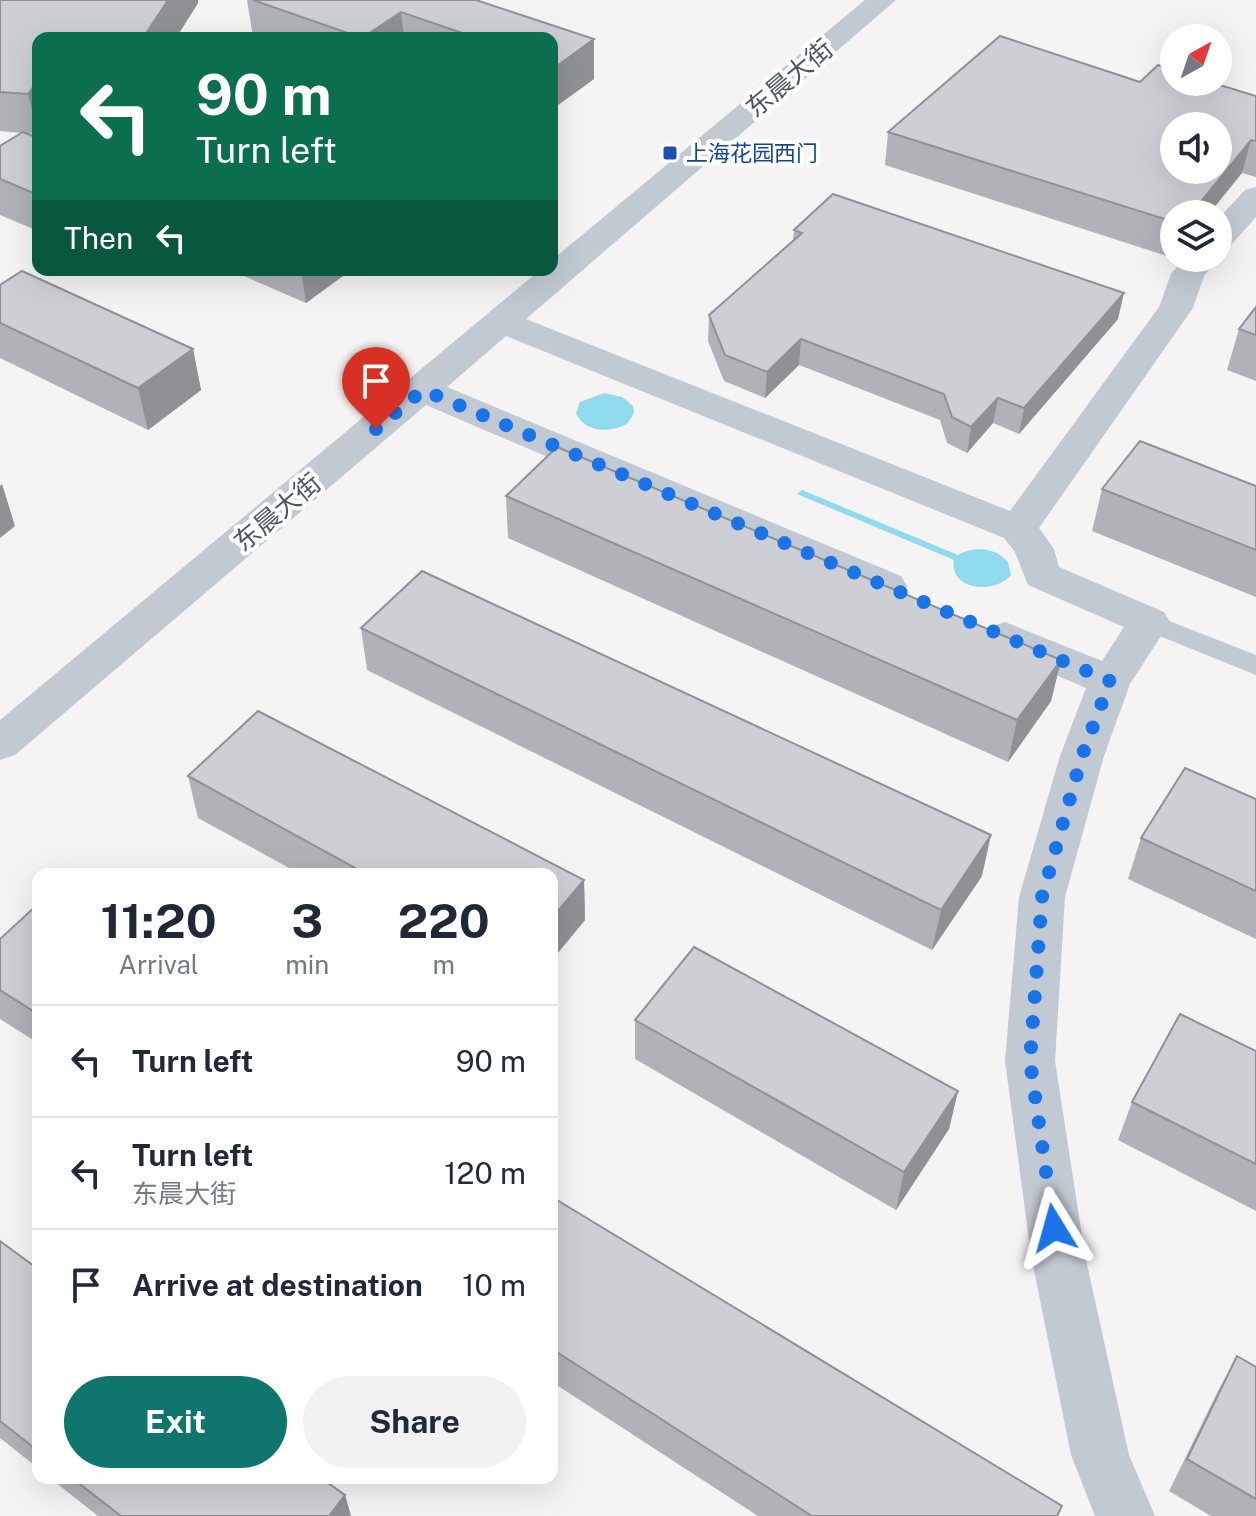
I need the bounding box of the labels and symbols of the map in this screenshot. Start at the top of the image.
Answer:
north arrow [1160,24,1232,96]
street label: 东晨大街 [739,33,839,123]
place label: 上海花园西门 [686,140,818,166]
marker: 上海花园西门 [661,144,679,162]
pin [342,347,410,429]
street label: 东晨大街 [227,467,327,557]
position arrow [1012,1186,1096,1270]

